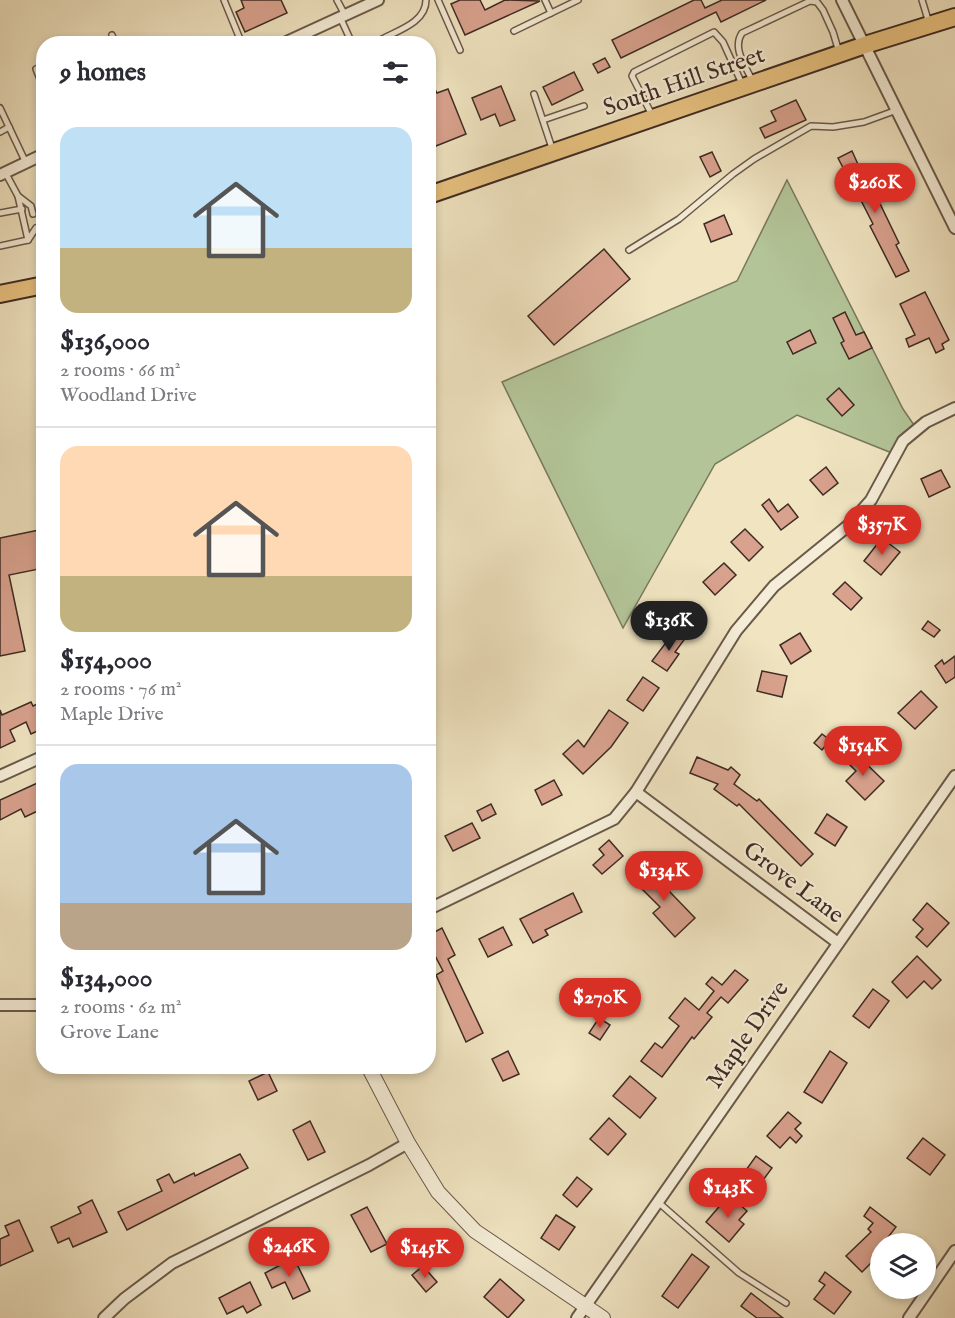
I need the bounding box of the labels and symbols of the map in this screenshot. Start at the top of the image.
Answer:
street label: South Hill Street [599,40,769,124]
pin: $260K [833,163,917,214]
pin: $357K [840,505,924,556]
pin: $136K [627,601,711,652]
pin: $154K [821,726,905,777]
street label: Grove Lane [736,835,850,931]
pin: $134K [622,851,706,902]
street label: Maple Drive [700,975,796,1095]
pin: $270K [558,978,642,1029]
pin: $143K [686,1168,770,1219]
pin: $246K [247,1227,331,1278]
pin: $145K [383,1228,467,1279]

